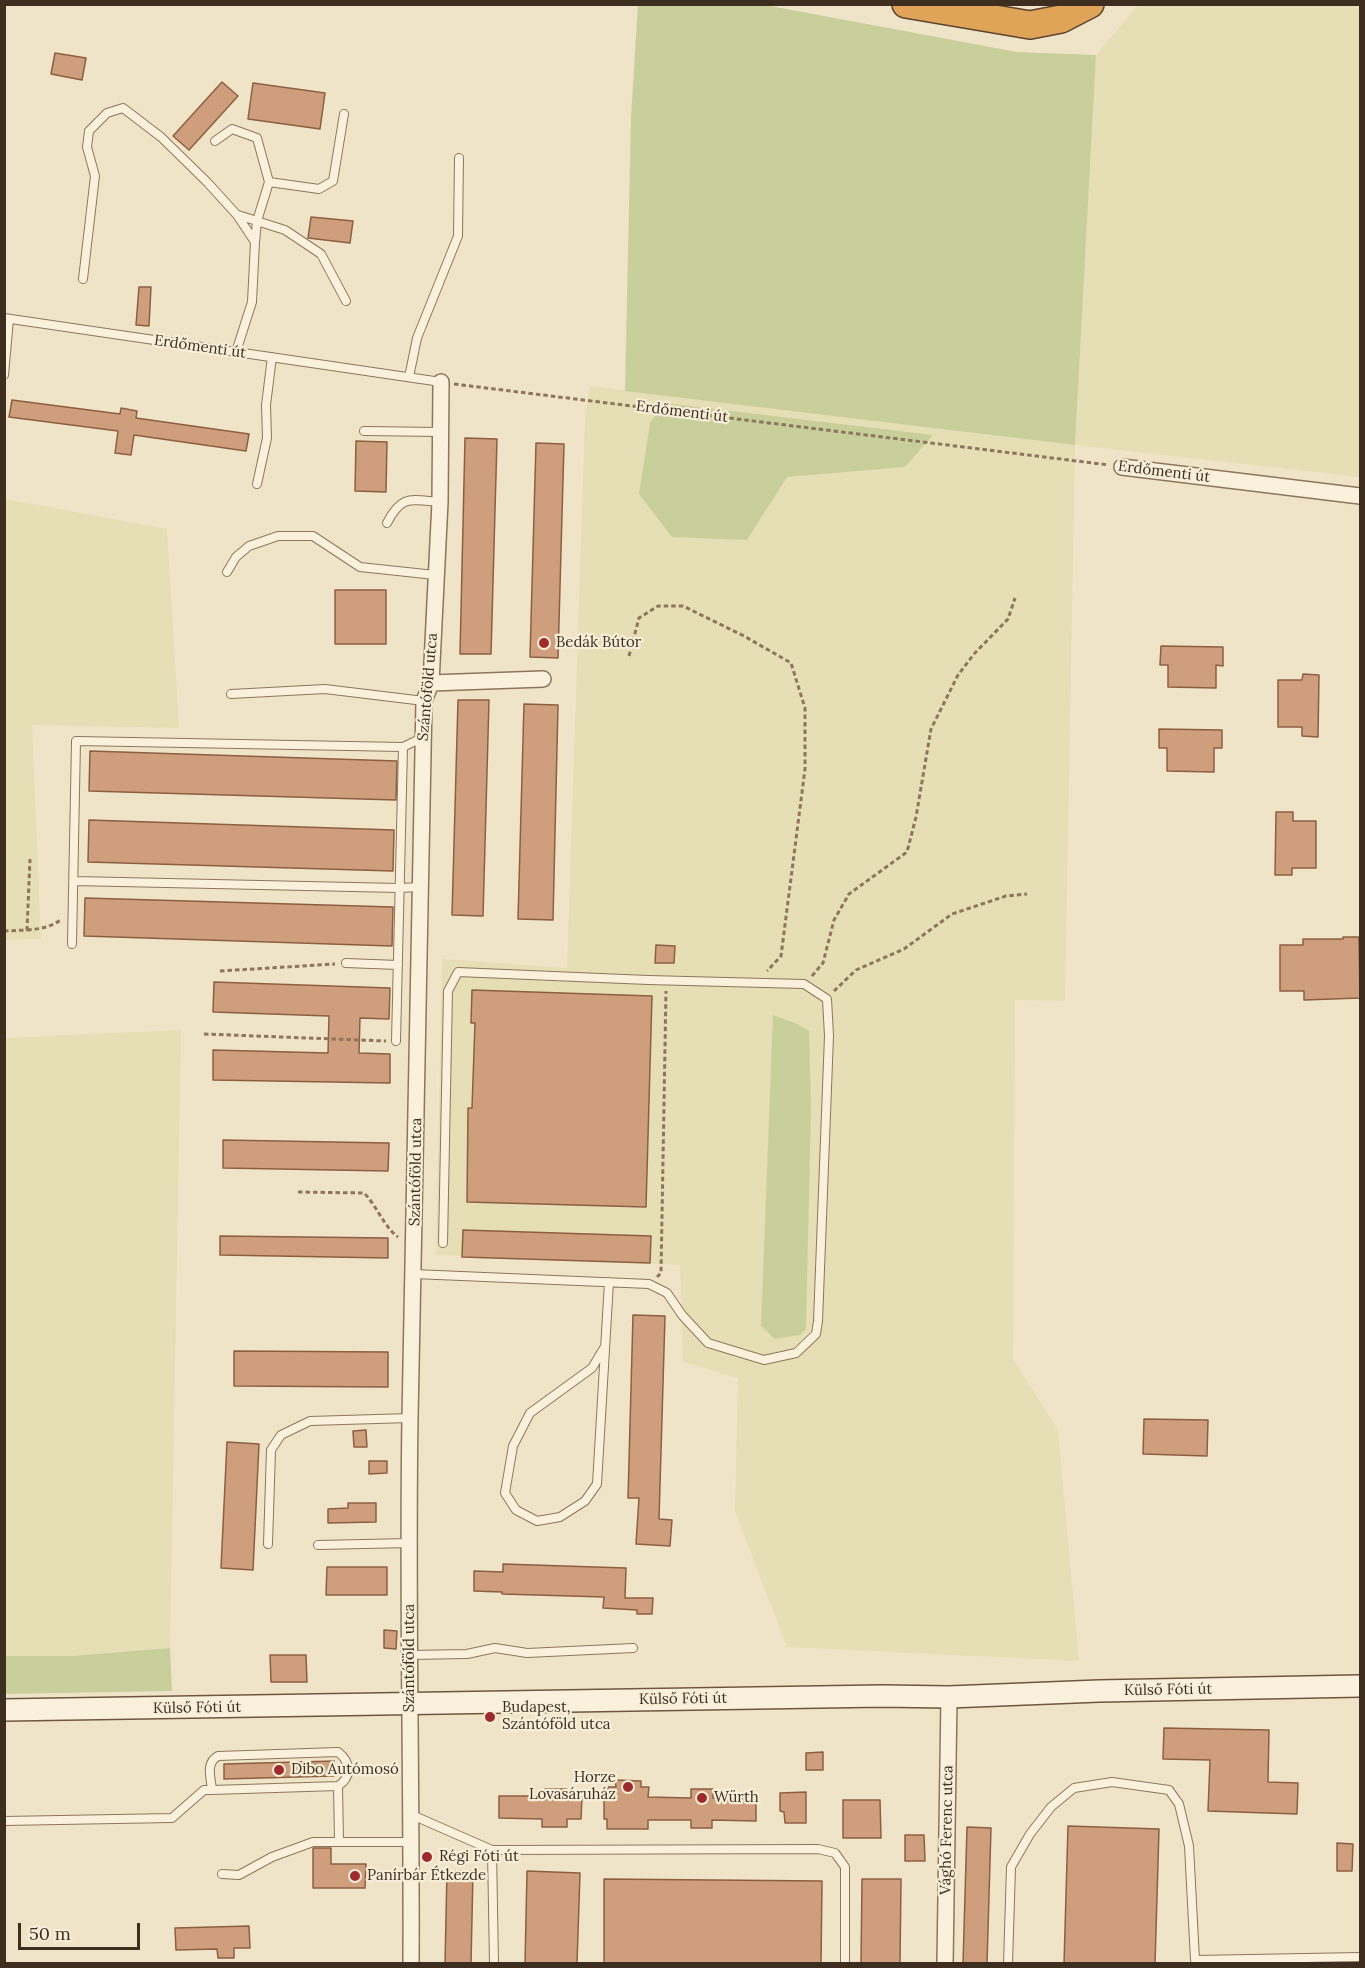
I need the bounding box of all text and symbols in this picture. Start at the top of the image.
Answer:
street label: Erdőmenti út [153,332,247,362]
street label: Erdőmenti út [635,397,729,427]
street label: Erdőmenti út [1117,457,1211,487]
street label: Szántóföld utca [414,632,442,742]
place label: Bedák Bútor [556,634,641,652]
marker: Bedák Bútor [537,636,551,650]
street label: Szántóföld utca [406,1118,426,1226]
street label: Szántóföld utca [401,1604,419,1712]
street label: Külső Fóti út [1124,1680,1212,1700]
street label: Külső Fóti út [639,1689,727,1709]
street label: Külső Fóti út [153,1698,241,1718]
place label: Budapest, Szántóföld utca [502,1699,611,1734]
marker: Budapest, Szántóföld utca [483,1710,497,1724]
place label: Dibo Autómosó [291,1761,399,1779]
marker: Dibo Autómosó [272,1763,286,1777]
street label: Vághó Ferenc utca [937,1765,957,1895]
place label: Horze Lovasáruház [529,1769,616,1804]
marker: Horze Lovasáruház [621,1780,635,1794]
place label: Würth [714,1789,759,1807]
marker: Würth [695,1791,709,1805]
place label: Régi Fóti út [439,1848,519,1866]
marker: Régi Fóti út [420,1850,434,1864]
place label: Panírbár Étkezde [367,1867,486,1885]
marker: Panírbár Étkezde [348,1869,362,1883]
scale bar [21,1911,142,1949]
text: 50 m [29,1922,71,1945]

